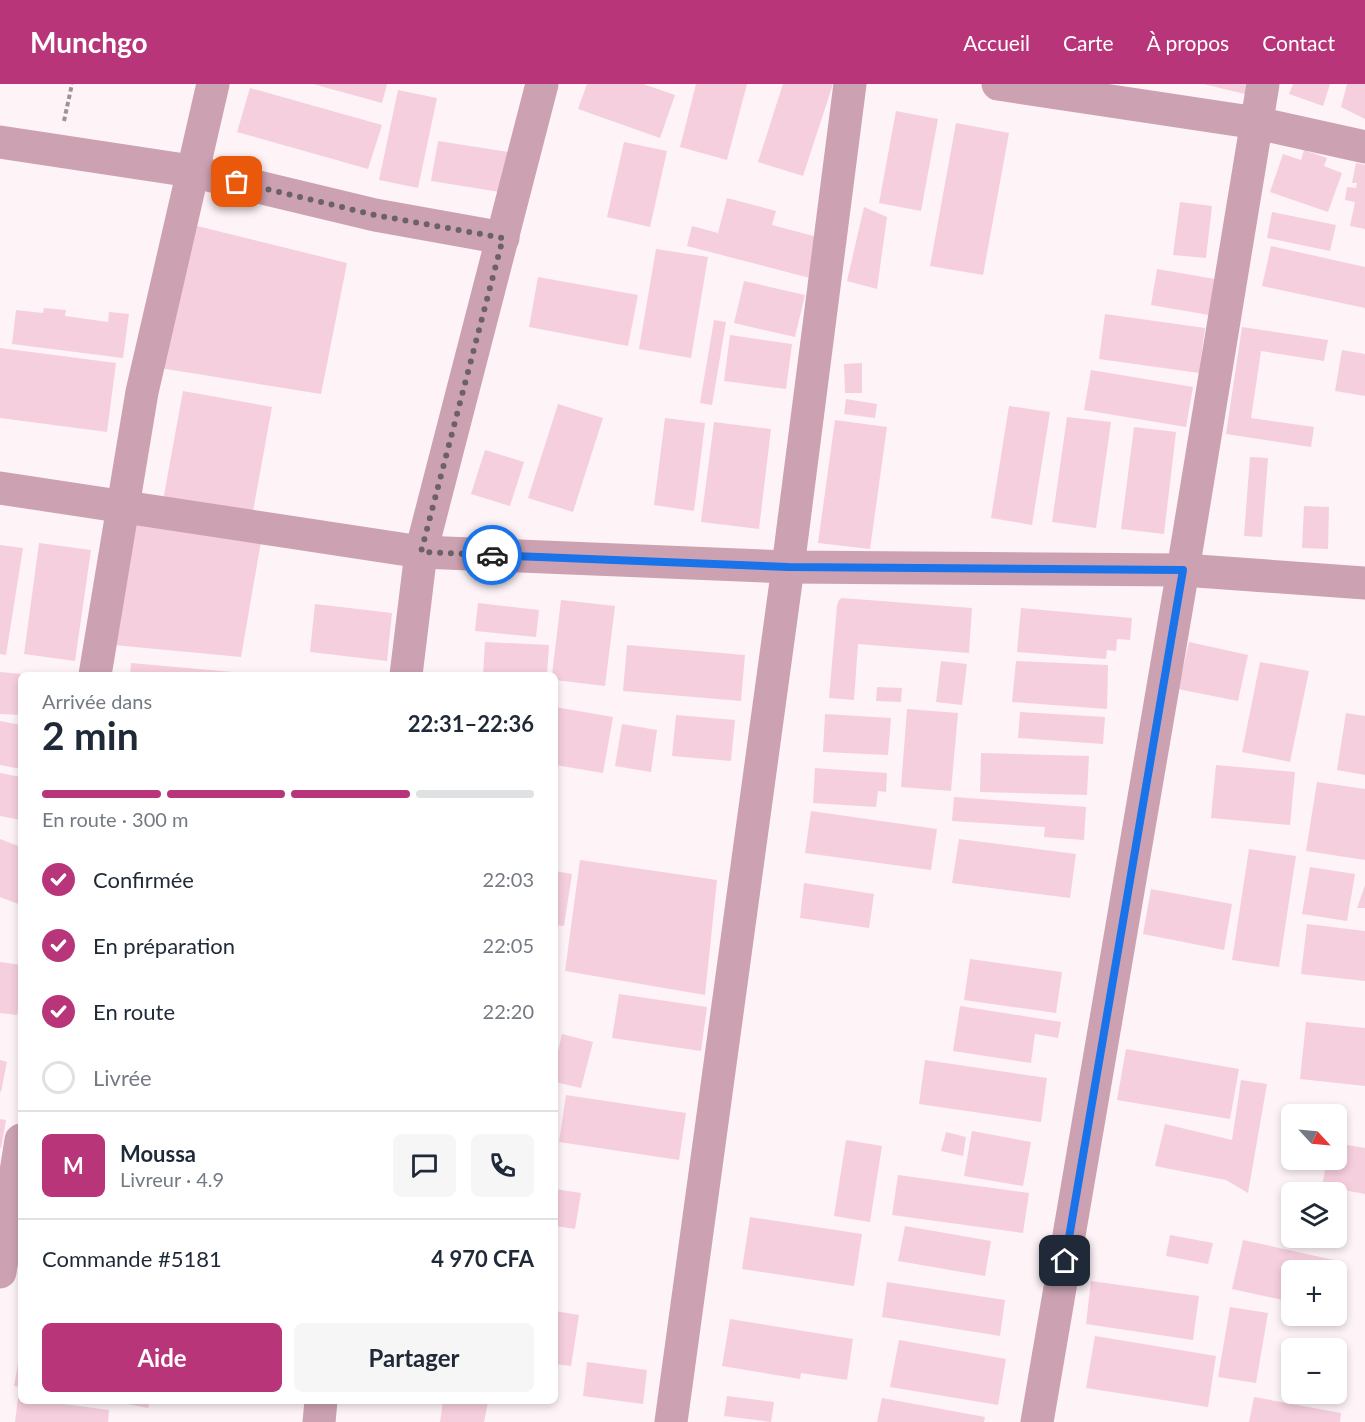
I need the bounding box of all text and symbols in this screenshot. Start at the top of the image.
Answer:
text: Munchgo [30,25,148,59]
text: Accueil [963,30,1030,55]
text: Carte [1063,30,1114,55]
text: À propos [1147,30,1229,55]
text: Contact [1262,30,1335,55]
pin [211,156,262,207]
icon: bag [220,165,253,198]
courier [462,525,522,585]
icon: car [476,539,509,572]
text: Arrivée dans [42,689,152,713]
text: 22:31–22:36 [408,710,534,737]
text: 2 min [42,712,139,758]
text: En route · 300 m [42,807,188,831]
icon: check [42,863,75,896]
text: Confirmée [93,866,194,893]
text: 22:03 [483,867,534,891]
icon: check [42,929,75,962]
text: En préparation [93,932,235,959]
text: 22:05 [483,933,534,957]
icon: check [42,995,75,1028]
text: En route [93,998,175,1025]
text: 22:20 [483,999,534,1023]
text: Livrée [93,1064,152,1091]
north arrow [1281,1104,1347,1170]
map controls [1281,1104,1347,1404]
button: chat [393,1134,456,1197]
button: phone [471,1134,534,1197]
text: Moussa [120,1140,196,1167]
text: M [63,1152,84,1179]
text: Livreur · 4.9 [120,1167,224,1191]
button: layers [1281,1182,1347,1248]
pin [1039,1235,1090,1286]
icon: home [1048,1244,1081,1277]
text: Commande #5181 [42,1245,222,1272]
text: 4 970 CFA [431,1245,534,1272]
button: + [1281,1260,1347,1326]
button: Aide [42,1323,282,1392]
button: Partager [294,1323,534,1392]
button: − [1281,1338,1347,1404]

